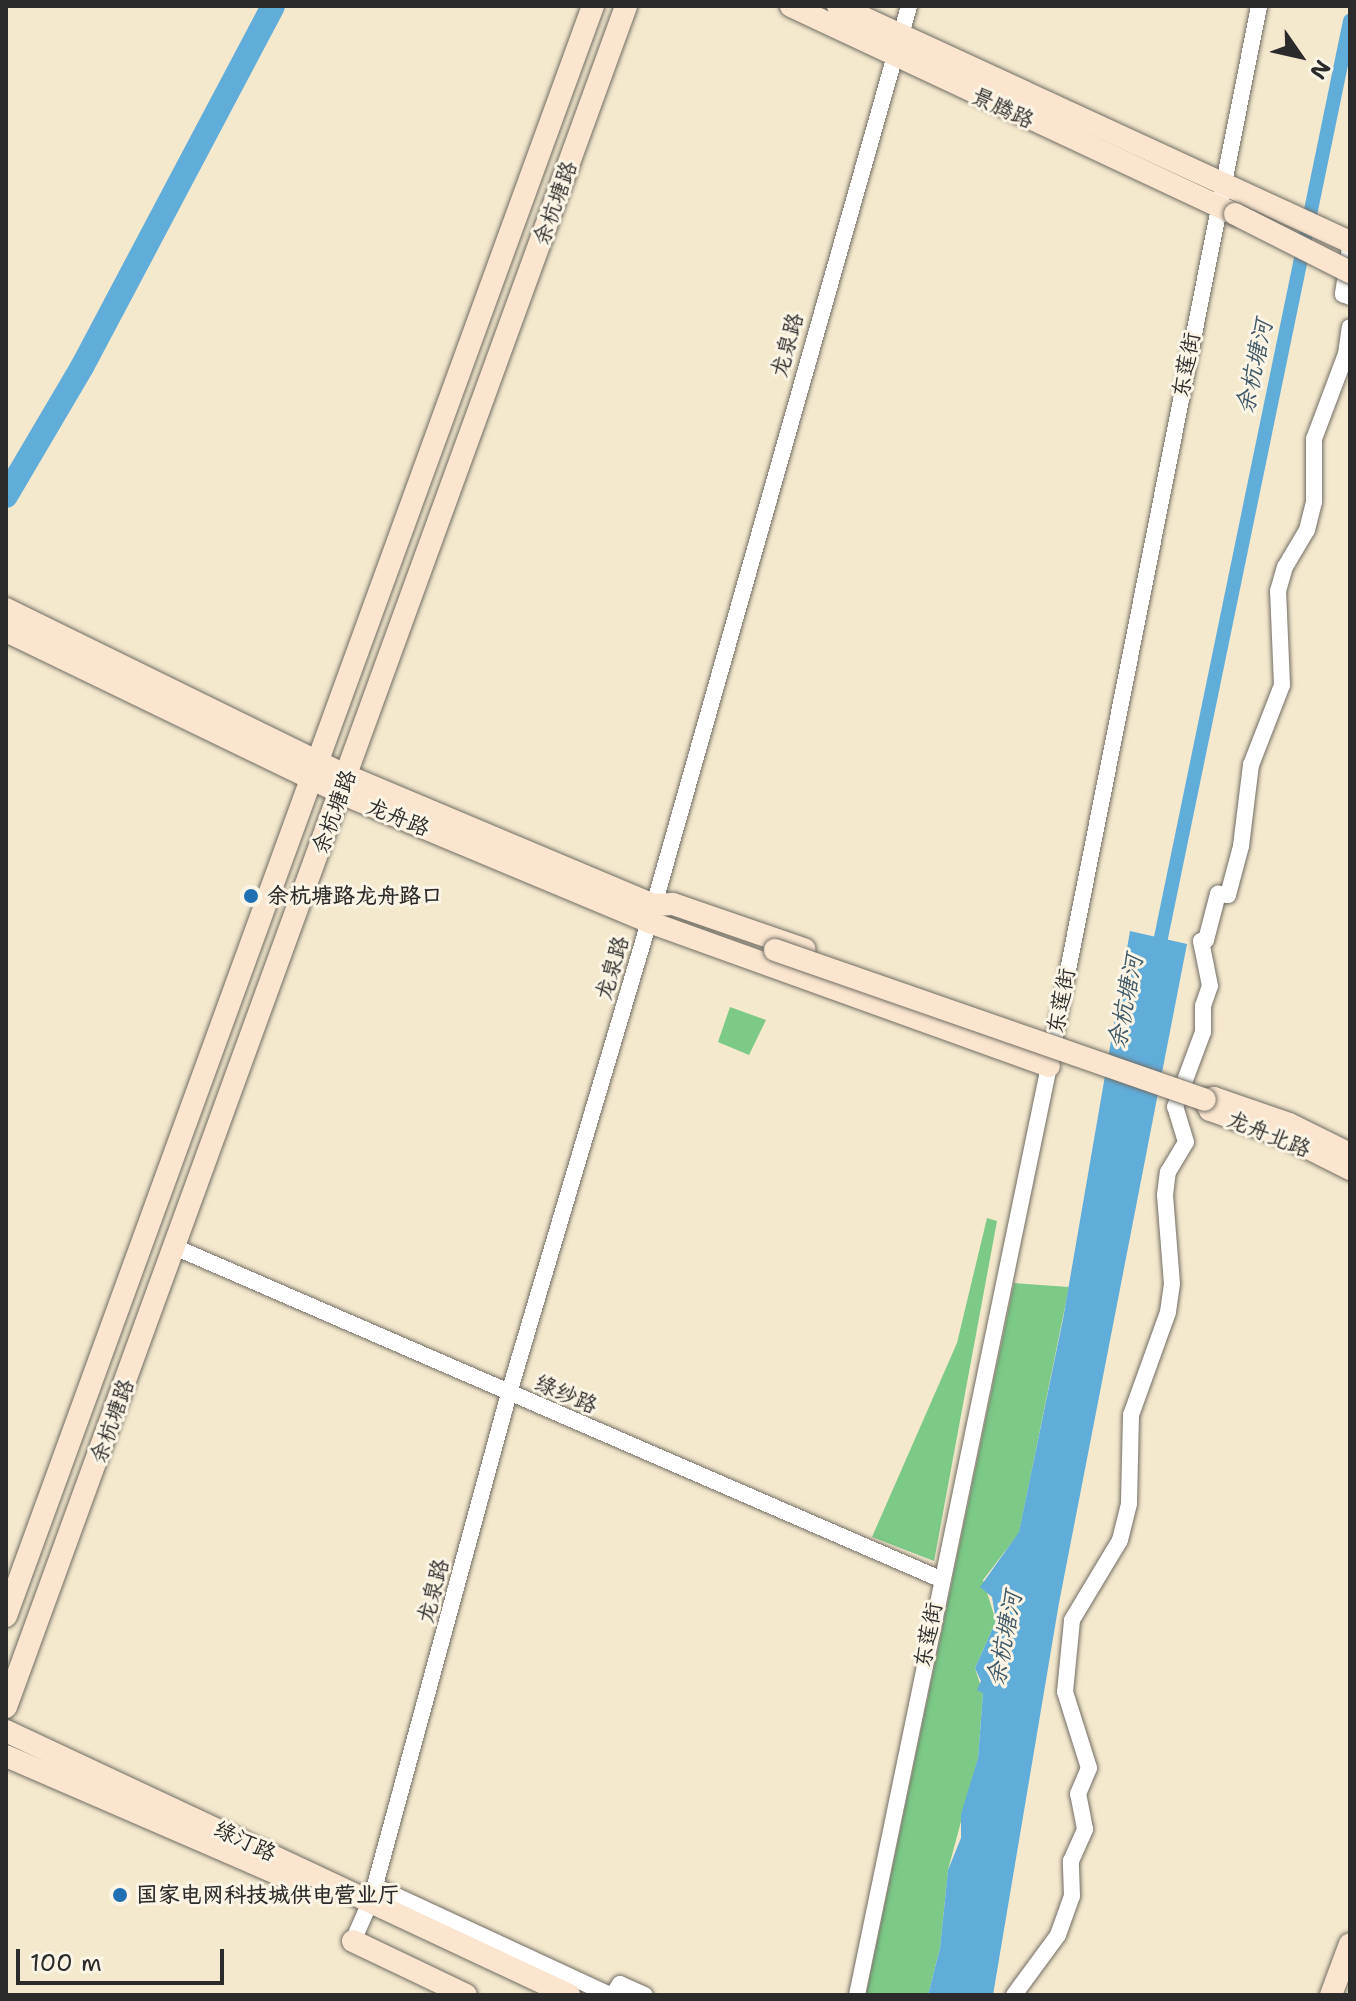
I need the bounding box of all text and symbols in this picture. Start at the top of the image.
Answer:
north arrow [1260,16,1340,96]
text: N [1303,54,1337,85]
street label: 景腾路 [968,82,1038,134]
street label: 余杭塘路 [528,157,582,249]
street label: 龙泉路 [765,310,809,380]
water label: 余杭塘河 [1231,317,1279,417]
street label: 东莲街 [1167,330,1205,400]
street label: 余杭塘路 [307,766,361,858]
street label: 龙舟路 [362,792,434,842]
place label: 余杭塘路龙舟路口 [267,883,443,909]
marker: 余杭塘路龙舟路口 [242,887,260,905]
street label: 龙泉路 [590,933,634,1003]
water label: 余杭塘河 [1103,952,1149,1052]
street label: 东莲街 [1042,966,1080,1036]
street label: 龙舟北路 [1223,1105,1315,1163]
street label: 绿纱路 [530,1369,602,1419]
street label: 余杭塘路 [85,1375,139,1467]
street label: 龙泉路 [412,1556,454,1626]
water label: 余杭塘河 [982,1589,1028,1689]
street label: 东莲街 [909,1600,947,1670]
street label: 绿汀路 [210,1815,280,1867]
place label: 国家电网科技城供电营业厅 [136,1882,400,1908]
marker: 国家电网科技城供电营业厅 [111,1886,129,1904]
scale bar [20,1933,228,1983]
text: 100 m [30,1947,102,1979]

